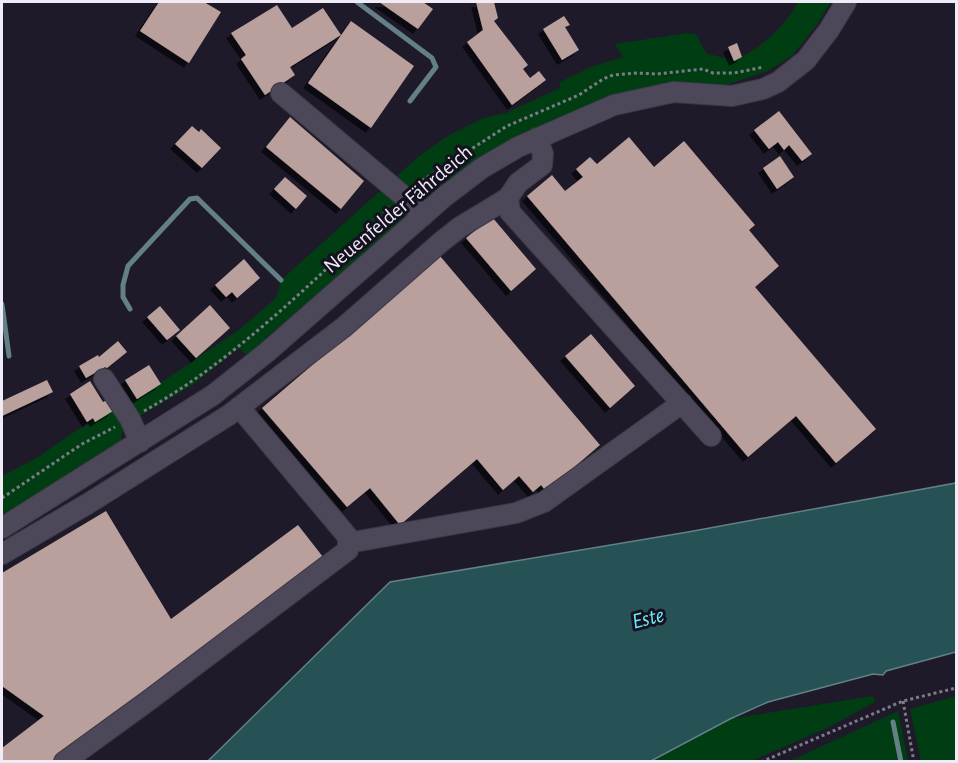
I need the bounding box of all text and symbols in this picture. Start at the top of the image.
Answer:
street label: Neuenfelder Fährdeich [320,141,476,277]
water label: Este [630,603,666,633]

